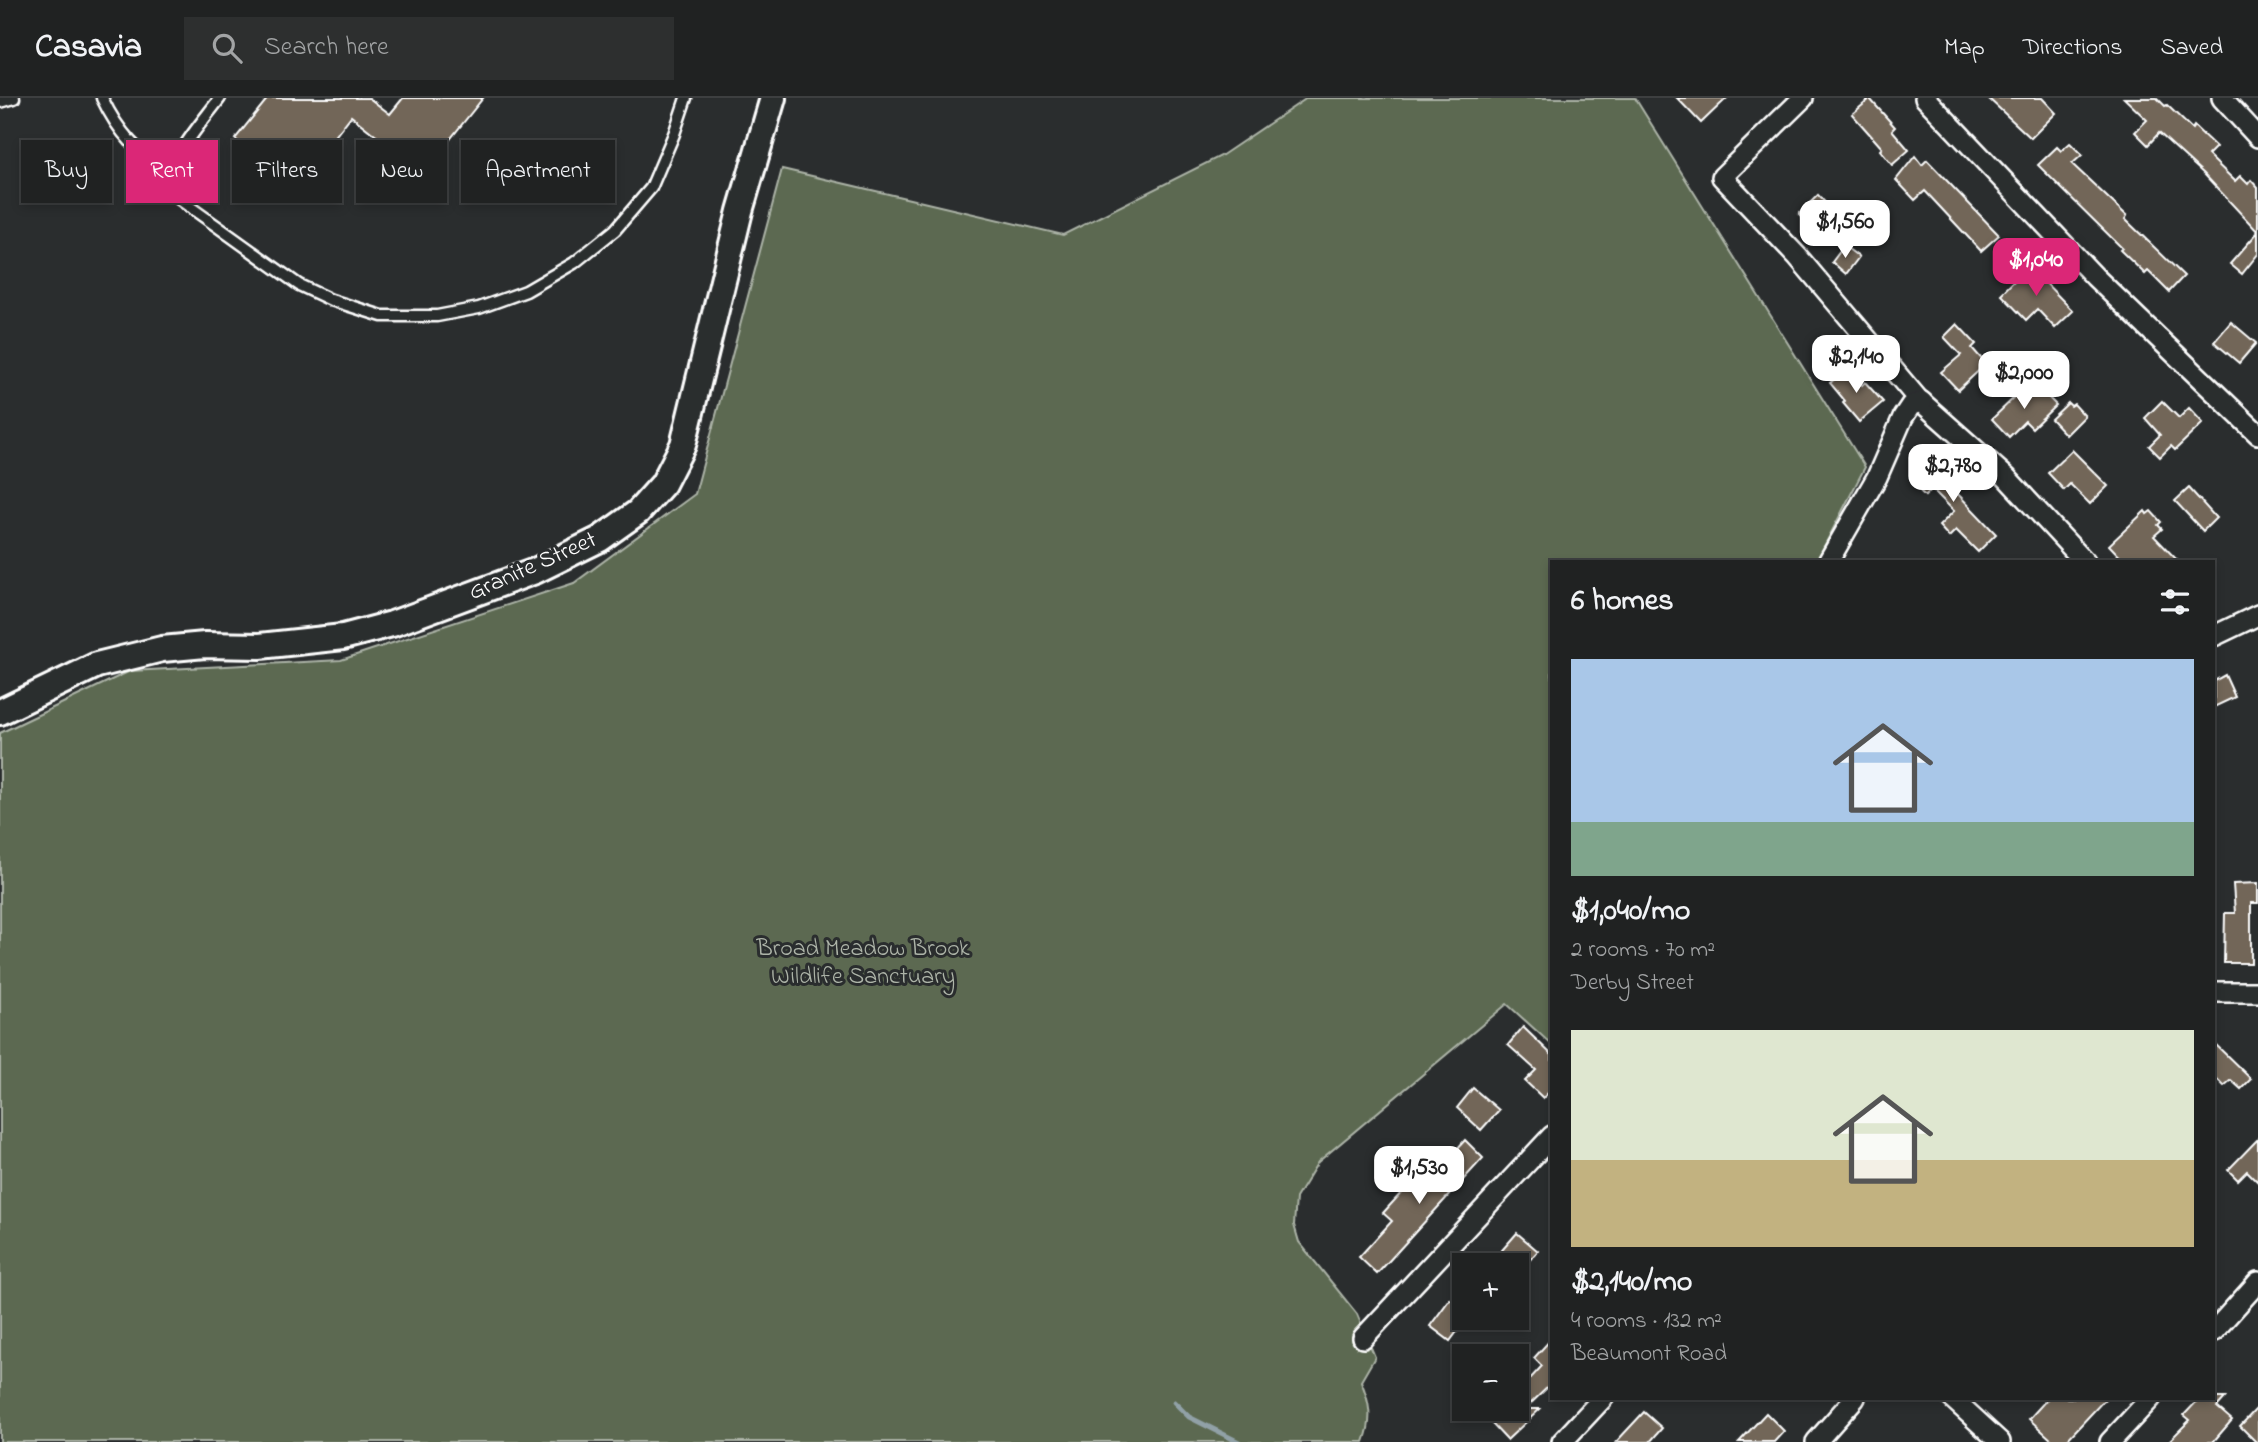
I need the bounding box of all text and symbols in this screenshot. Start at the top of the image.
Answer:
search box [184,17,674,80]
text: Casavia [35,24,142,72]
icon: search [208,29,246,67]
text: Search here [264,29,389,67]
text: Map [1944,31,1985,66]
text: Directions [2023,31,2122,66]
text: Saved [2160,31,2223,66]
chip: Buy [21,140,112,203]
chip: Rent [126,140,218,203]
chip: Filters [232,140,342,203]
chip: New [356,140,447,203]
chip: Apartment [461,140,615,203]
pin: $1,560 [1788,200,1902,260]
text: $1,560 [1816,206,1874,239]
pin: $1,040 [1979,238,2093,298]
text: $1,040 [2009,244,2063,277]
pin: $2,140 [1799,336,1913,395]
text: $2,140 [1828,341,1884,374]
pin: $2,000 [1967,352,2081,411]
text: $2,000 [1994,357,2054,390]
pin: $2,780 [1896,444,2010,504]
text: $2,780 [1924,450,1982,483]
street label: Granite Street [463,523,603,611]
text: 6 homes [1571,580,1674,624]
icon: filters [2156,583,2194,621]
icon: home [1820,705,1946,831]
text: $1,040/mo [1571,890,1690,934]
park label: Broad Meadow Brook Wildlife Sanctuary [756,932,970,996]
text: 2 rooms · 70 m² [1571,934,1715,967]
text: Derby Street [1571,967,1694,1000]
icon: home [1820,1076,1946,1202]
pin: $1,530 [1362,1146,1476,1206]
text: $1,530 [1390,1152,1448,1185]
map controls [1452,1253,1529,1421]
button: + [1452,1253,1529,1330]
text: $2,140/mo [1571,1261,1692,1305]
text: 4 rooms · 132 m² [1571,1305,1722,1338]
text: Beaumont Road [1571,1338,1727,1371]
button: − [1452,1344,1529,1421]

